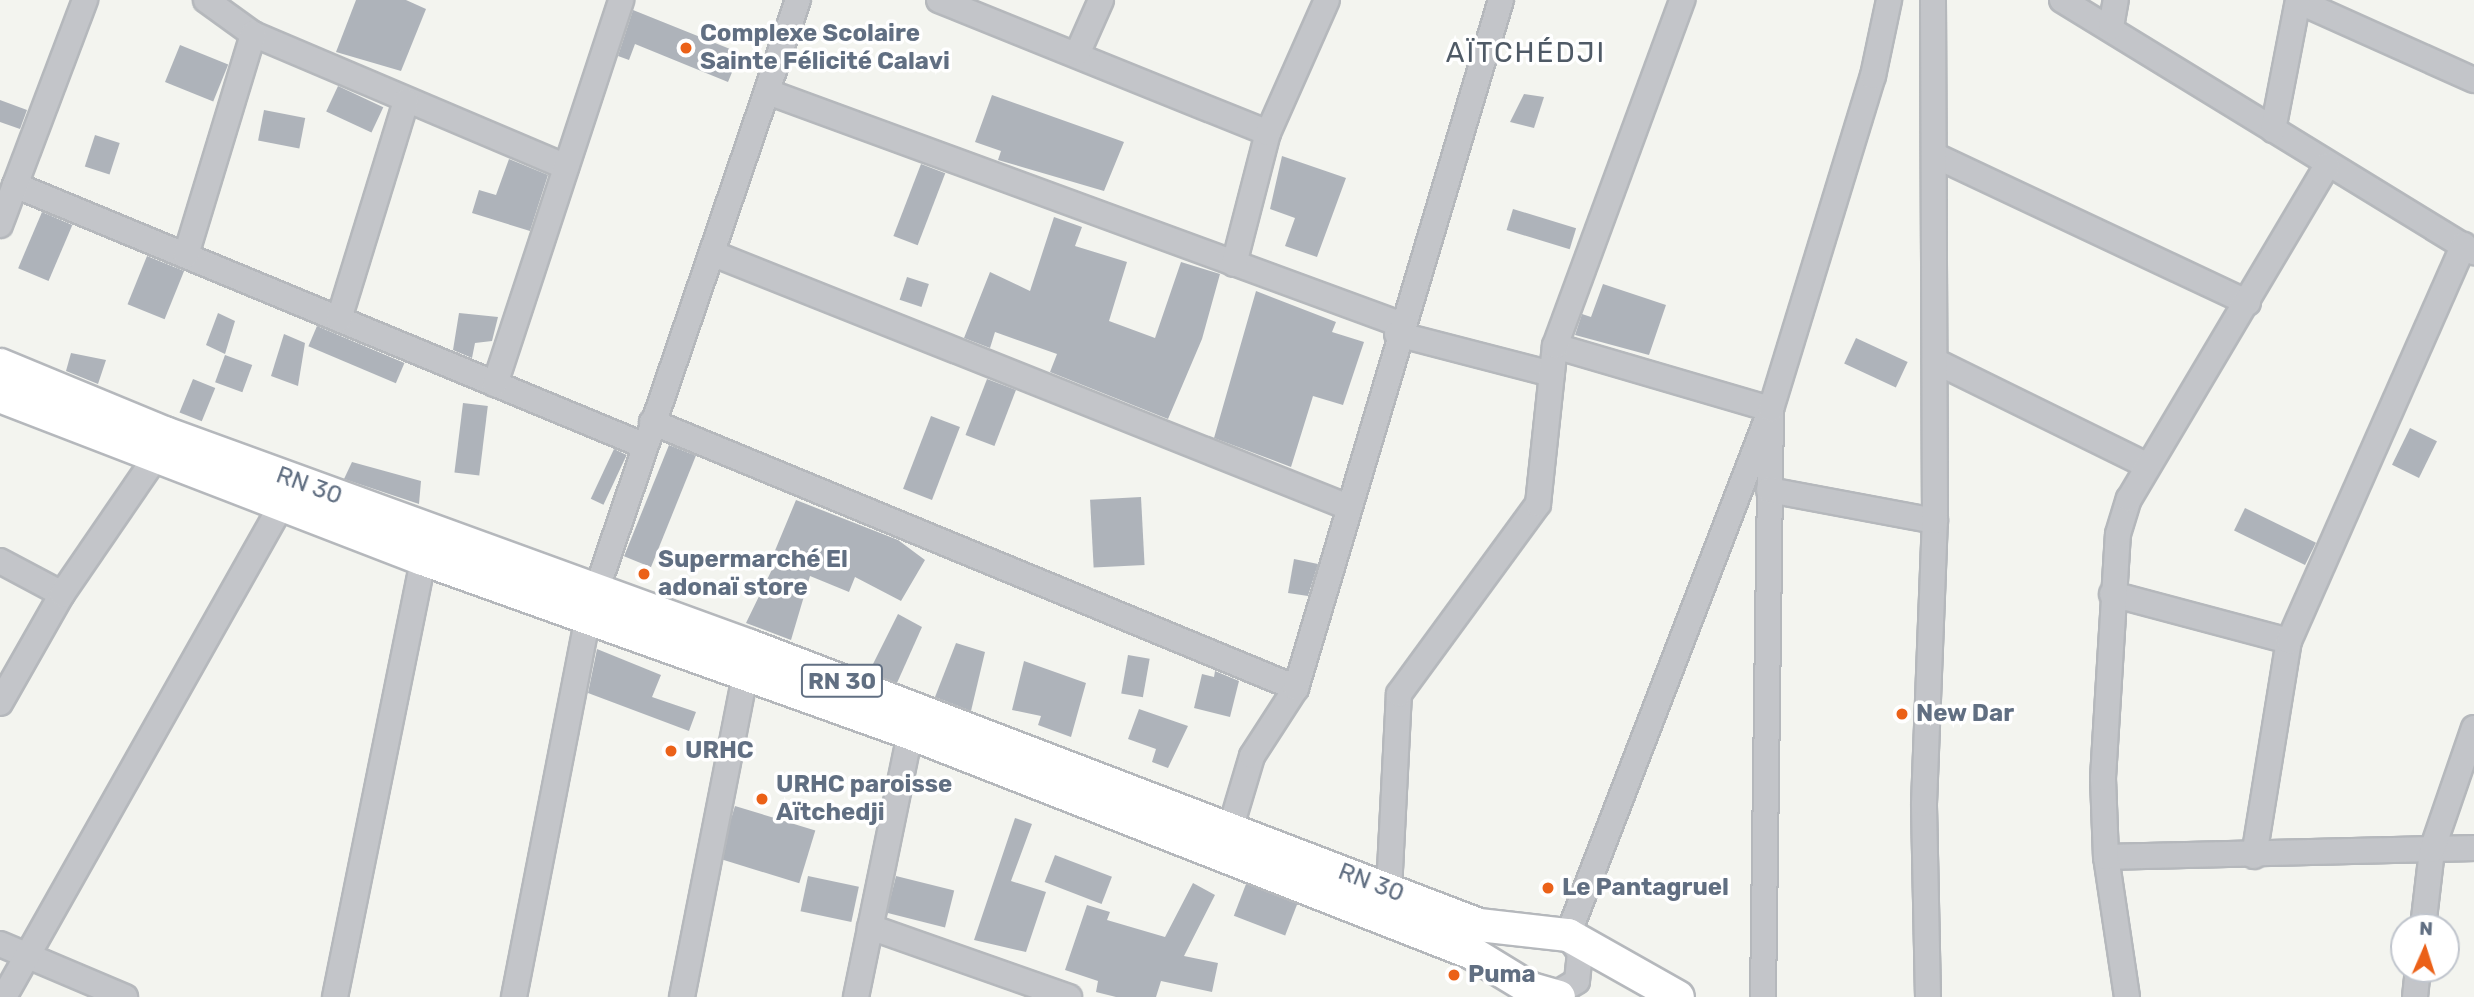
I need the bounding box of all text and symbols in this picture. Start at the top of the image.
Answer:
place label: Complexe Scolaire Sainte Félicité Calavi [700,20,950,76]
district label: AÏTCHÉDJI [1447,36,1605,70]
marker: Complexe Scolaire Sainte Félicité Calavi [678,40,694,56]
street label: RN 30 [272,461,346,511]
place label: Supermarché El adonaï store [658,546,848,602]
marker: Supermarché El adonaï store [636,566,652,582]
road number: RN 30 [800,662,884,701]
place label: New Dar [1916,700,2015,728]
marker: New Dar [1894,706,1910,722]
place label: URHC [685,737,754,765]
marker: URHC [663,743,679,759]
place label: URHC paroisse Aïtchedji [776,771,952,827]
marker: URHC paroisse Aïtchedji [754,791,770,807]
street label: RN 30 [1334,857,1408,909]
place label: Le Pantagruel [1562,874,1729,902]
marker: Le Pantagruel [1540,880,1556,896]
north arrow [2390,913,2460,983]
text: N [2419,917,2433,940]
place label: Puma [1468,961,1536,989]
marker: Puma [1446,967,1462,983]

